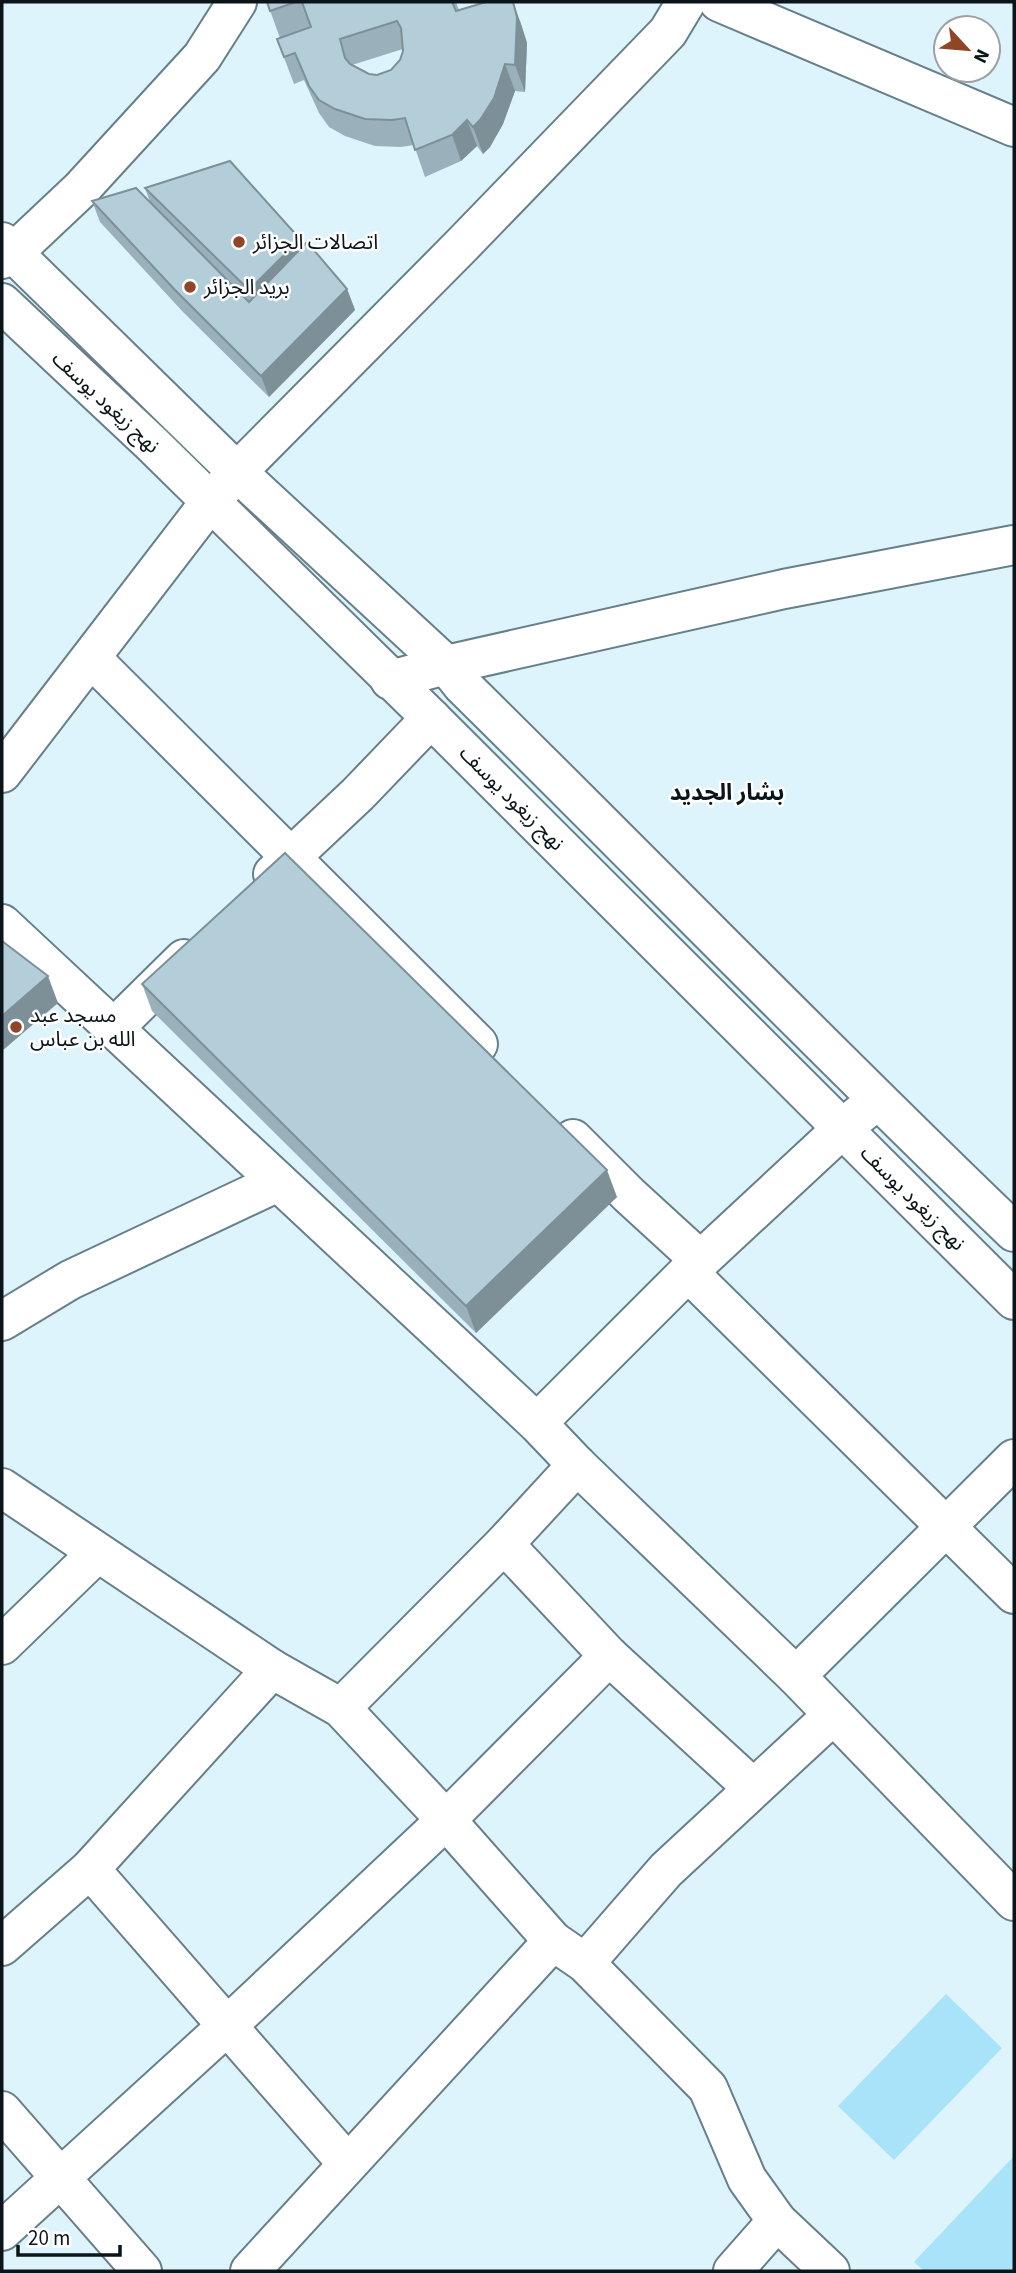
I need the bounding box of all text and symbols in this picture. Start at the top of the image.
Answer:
north arrow [932,14,1002,84]
text: N [966,44,996,67]
place label: اتصالات الجزائر [252,227,378,257]
marker: اتصالات الجزائر [231,234,247,250]
place label: بريد الجزائر [203,272,290,302]
marker: بريد الجزائر [182,279,198,295]
street label: نهج زيغود يوسف [45,344,167,460]
street label: نهج زيغود يوسف [453,739,571,857]
district label: بشار الجديد [670,776,784,809]
place label: مسجد عبد الله بن عباس [30,1000,136,1054]
marker: مسجد عبد الله بن عباس [8,1019,24,1035]
street label: نهج زيغود يوسف [854,1139,972,1257]
scale bar [18,2214,119,2258]
text: 20 m [28,2223,70,2253]

